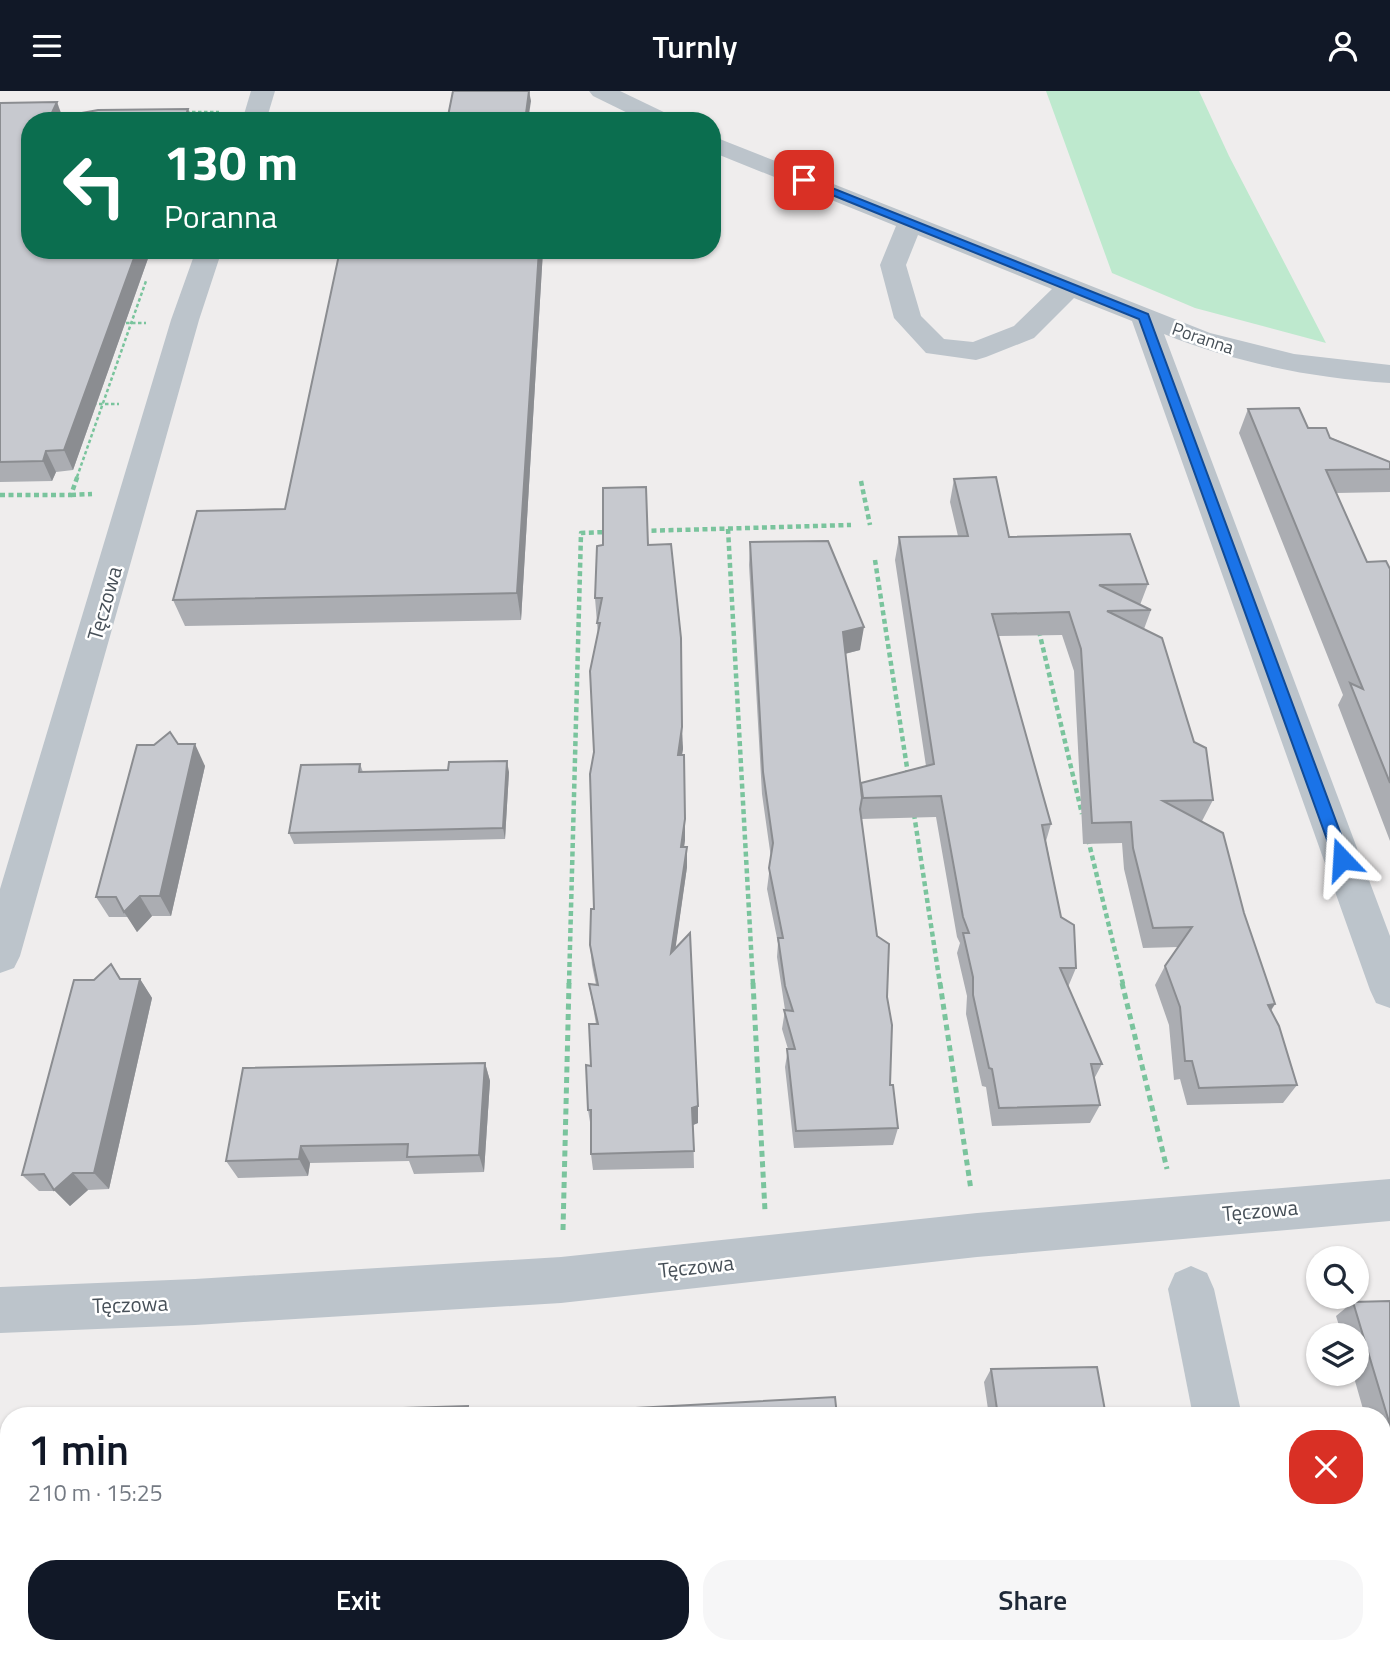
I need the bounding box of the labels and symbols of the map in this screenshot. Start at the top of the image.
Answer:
pin [774,150,834,210]
street label: Poranna [1168,315,1238,361]
street label: Tęczowa [78,562,130,644]
position arrow [1305,822,1379,896]
street label: Tęczowa [1221,1191,1300,1229]
street label: Tęczowa [657,1246,736,1286]
street label: Tęczowa [92,1287,169,1321]

